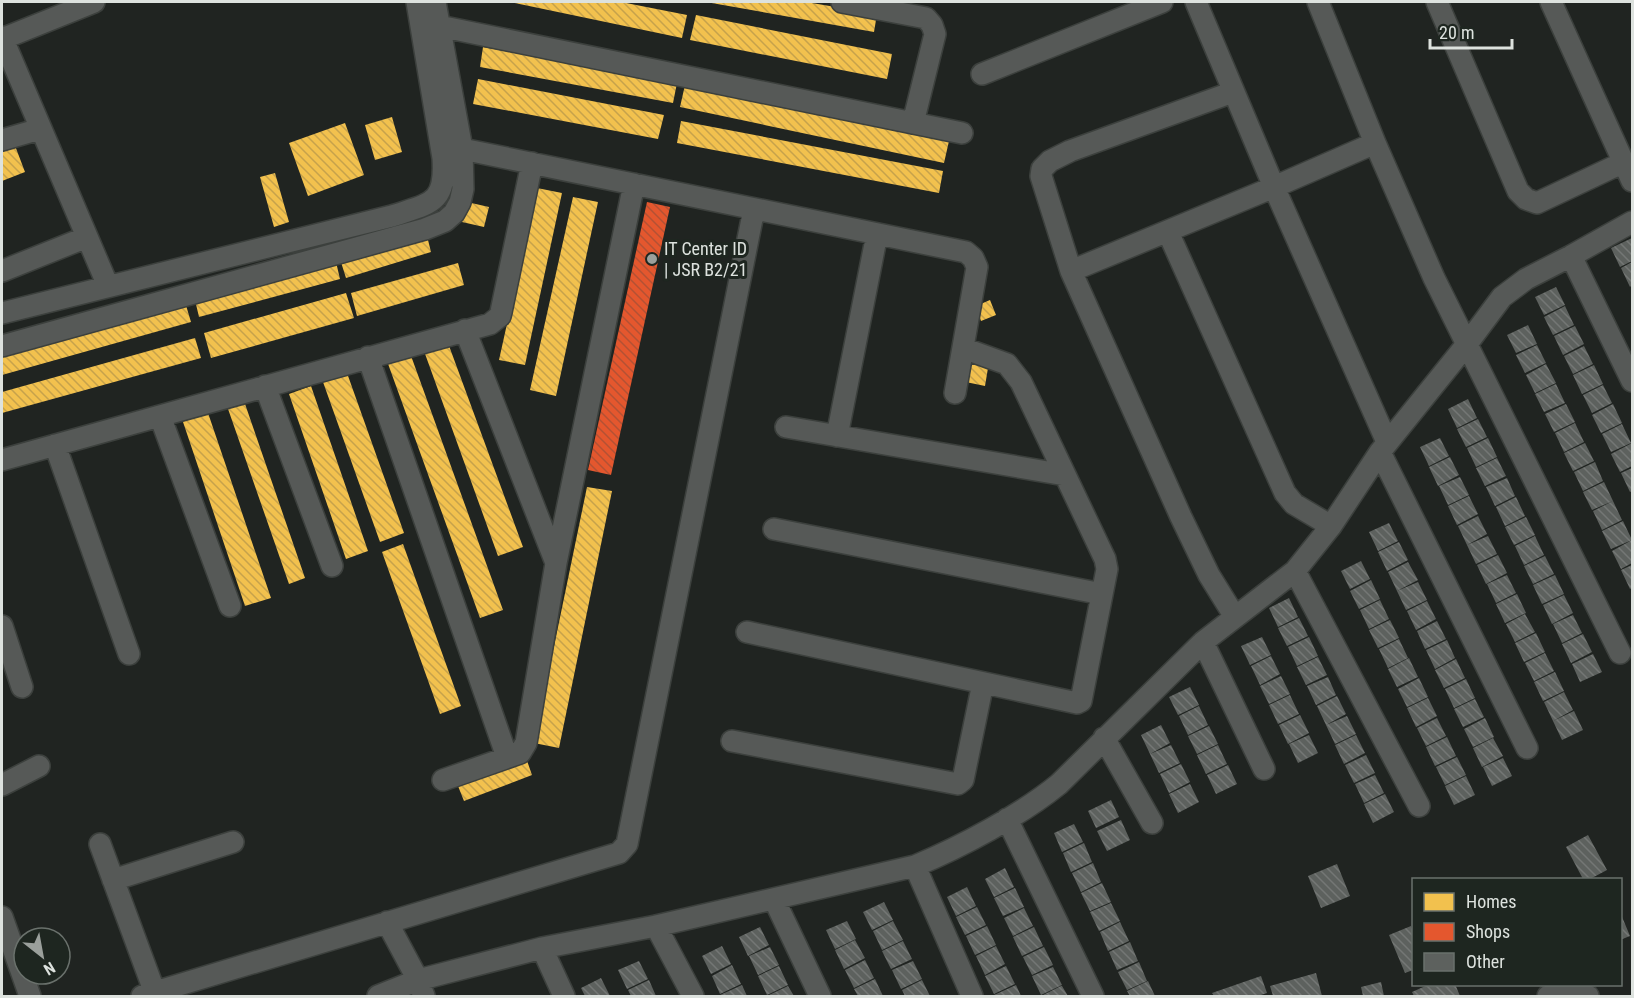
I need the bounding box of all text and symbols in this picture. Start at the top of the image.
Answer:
scale bar [1430,12,1512,50]
text: 20 m [1439,22,1474,43]
place label: IT Center ID | JSR B2/21 [664,238,747,280]
marker: IT Center ID | JSR B2/21 [645,252,659,266]
legend [1412,878,1622,986]
text: Homes [1466,891,1516,912]
text: Shops [1466,921,1510,942]
north arrow [12,926,72,986]
text: Other [1466,951,1505,972]
text: N [40,958,59,979]

